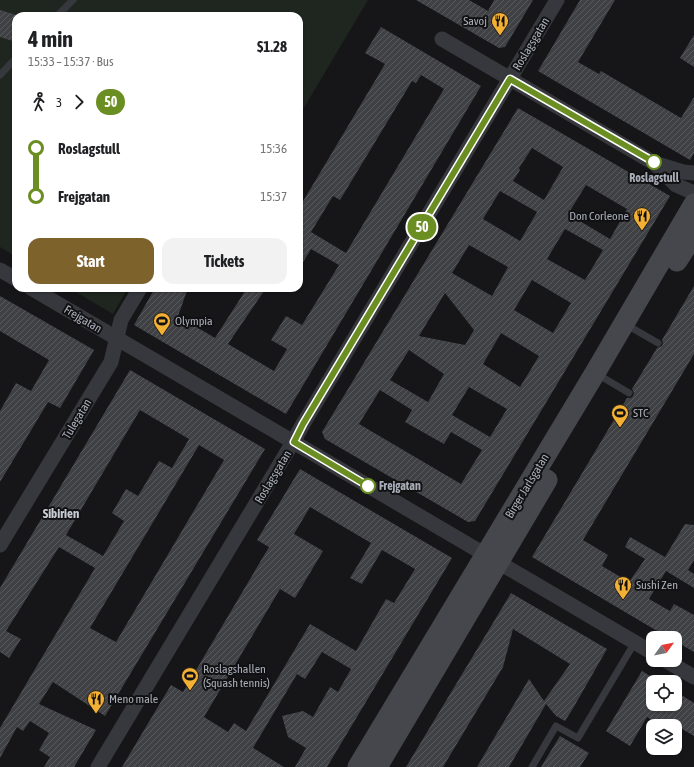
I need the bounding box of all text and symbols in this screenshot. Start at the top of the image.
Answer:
restaurant icon: Savoj [490,11,510,36]
place label: Savoj [463,14,487,28]
street label: Roslagsgatan [510,15,552,73]
text: 4 min [28,26,73,52]
text: $1.28 [257,38,287,55]
text: 15:33 – 15:37 · Bus [28,54,114,69]
icon: walk [28,91,50,113]
icon: forward [68,91,90,113]
text: 50 [104,94,117,110]
text: 3 [56,95,62,110]
text: Roslagstull [58,140,120,157]
text: 15:36 [260,141,287,156]
marker: Roslagstull [646,154,662,170]
place label: Roslagstull [629,171,680,185]
text: Frejgatan [58,188,110,205]
text: 15:37 [260,189,287,204]
restaurant icon: Don Corleone [632,206,652,231]
place label: Don Corleone [569,209,629,223]
line badge: 50 [404,214,440,240]
text: 50 [415,219,429,235]
button: Start [28,238,154,284]
button: Tickets [162,238,287,284]
street label: Frejgatan [62,302,104,336]
sports icon: Olympia [152,311,172,336]
place label: Olympia [175,314,213,328]
street label: Tulegatan [60,396,94,442]
sports icon: STC [610,403,630,428]
place label: STC [633,406,649,420]
street label: Roslagsgatan [252,448,294,506]
street label: Birger Jarlsgatan [502,451,552,521]
marker: Frejgatan [360,478,376,494]
place label: Frejgatan [379,479,421,493]
district label: Sibirien [43,506,79,521]
restaurant icon: Sushi Zen [613,575,633,600]
place label: Sushi Zen [636,578,678,592]
north arrow [646,631,682,667]
map controls [646,631,682,755]
place label: Roslagshallen (Squash tennis) [203,662,270,690]
sports icon: Roslagshallen (Squash tennis) [180,666,200,691]
button: locate [646,675,682,711]
restaurant icon: Meno male [86,689,106,714]
place label: Meno male [109,692,158,706]
button: layers [646,719,682,755]

